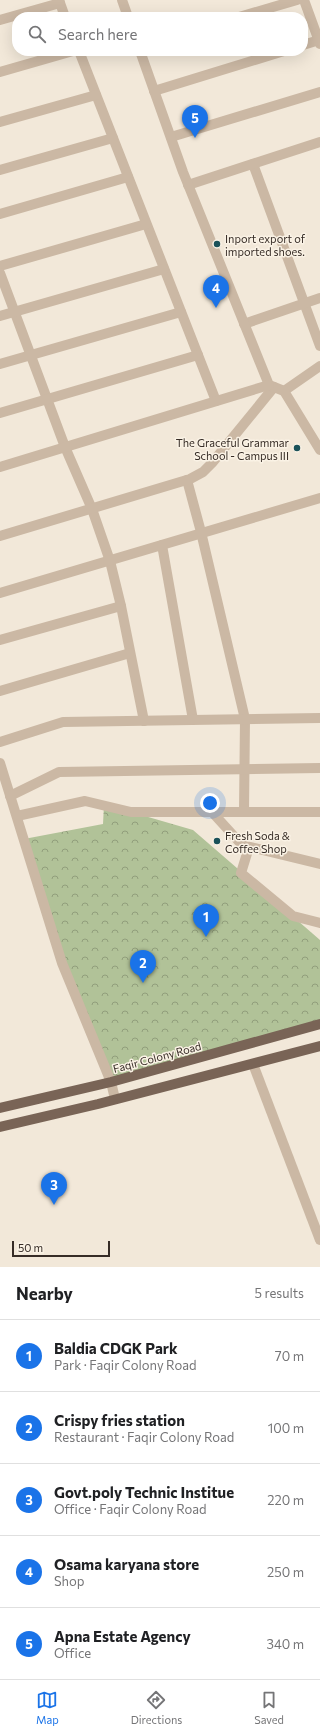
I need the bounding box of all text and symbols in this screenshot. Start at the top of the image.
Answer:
search box [12,12,308,56]
icon: search [26,23,48,45]
text: Search here [58,25,137,43]
pin: 5 [182,105,208,138]
place label: Inport export of imported shoes. [225,232,306,258]
marker: Inport export of imported shoes. [212,239,222,249]
pin: 4 [203,275,229,308]
place label: The Graceful Grammar School - Campus III [176,436,290,462]
marker: The Graceful Grammar School - Campus III [292,443,302,453]
your location [200,793,220,813]
place label: Fresh Soda & Coffee Shop [225,829,290,855]
marker: Fresh Soda & Coffee Shop [212,836,222,846]
pin: 1 [193,904,219,937]
pin: 2 [130,950,156,983]
street label: Faqir Colony Road [111,1039,203,1075]
pin: 3 [41,1172,67,1205]
scale bar [12,1239,110,1258]
text: 50 m [18,1241,43,1254]
text: Nearby [16,1283,73,1304]
text: 5 results [254,1285,304,1301]
text: Baldia CDGK Park [54,1339,178,1357]
text: 1 [26,1348,32,1364]
text: 70 m [275,1348,304,1364]
text: Park · Faqir Colony Road [54,1357,196,1373]
text: Crispy fries station [54,1411,185,1429]
text: 2 [25,1420,33,1436]
text: 100 m [268,1420,304,1436]
text: Restaurant · Faqir Colony Road [54,1429,234,1445]
text: Govt.poly Technic Institue [54,1483,234,1501]
text: 3 [25,1492,33,1508]
text: 220 m [267,1492,304,1508]
text: Office · Faqir Colony Road [54,1501,207,1517]
text: Osama karyana store [54,1555,199,1573]
text: 4 [25,1564,33,1580]
text: 250 m [267,1564,304,1580]
text: Shop [54,1573,85,1589]
text: Apna Estate Agency [54,1627,191,1645]
text: 5 [25,1636,33,1652]
text: 340 m [266,1636,304,1652]
text: Office [54,1645,91,1661]
tab: Map [36,1689,59,1726]
tab: Directions [131,1689,182,1726]
tab: Saved [254,1689,284,1726]

